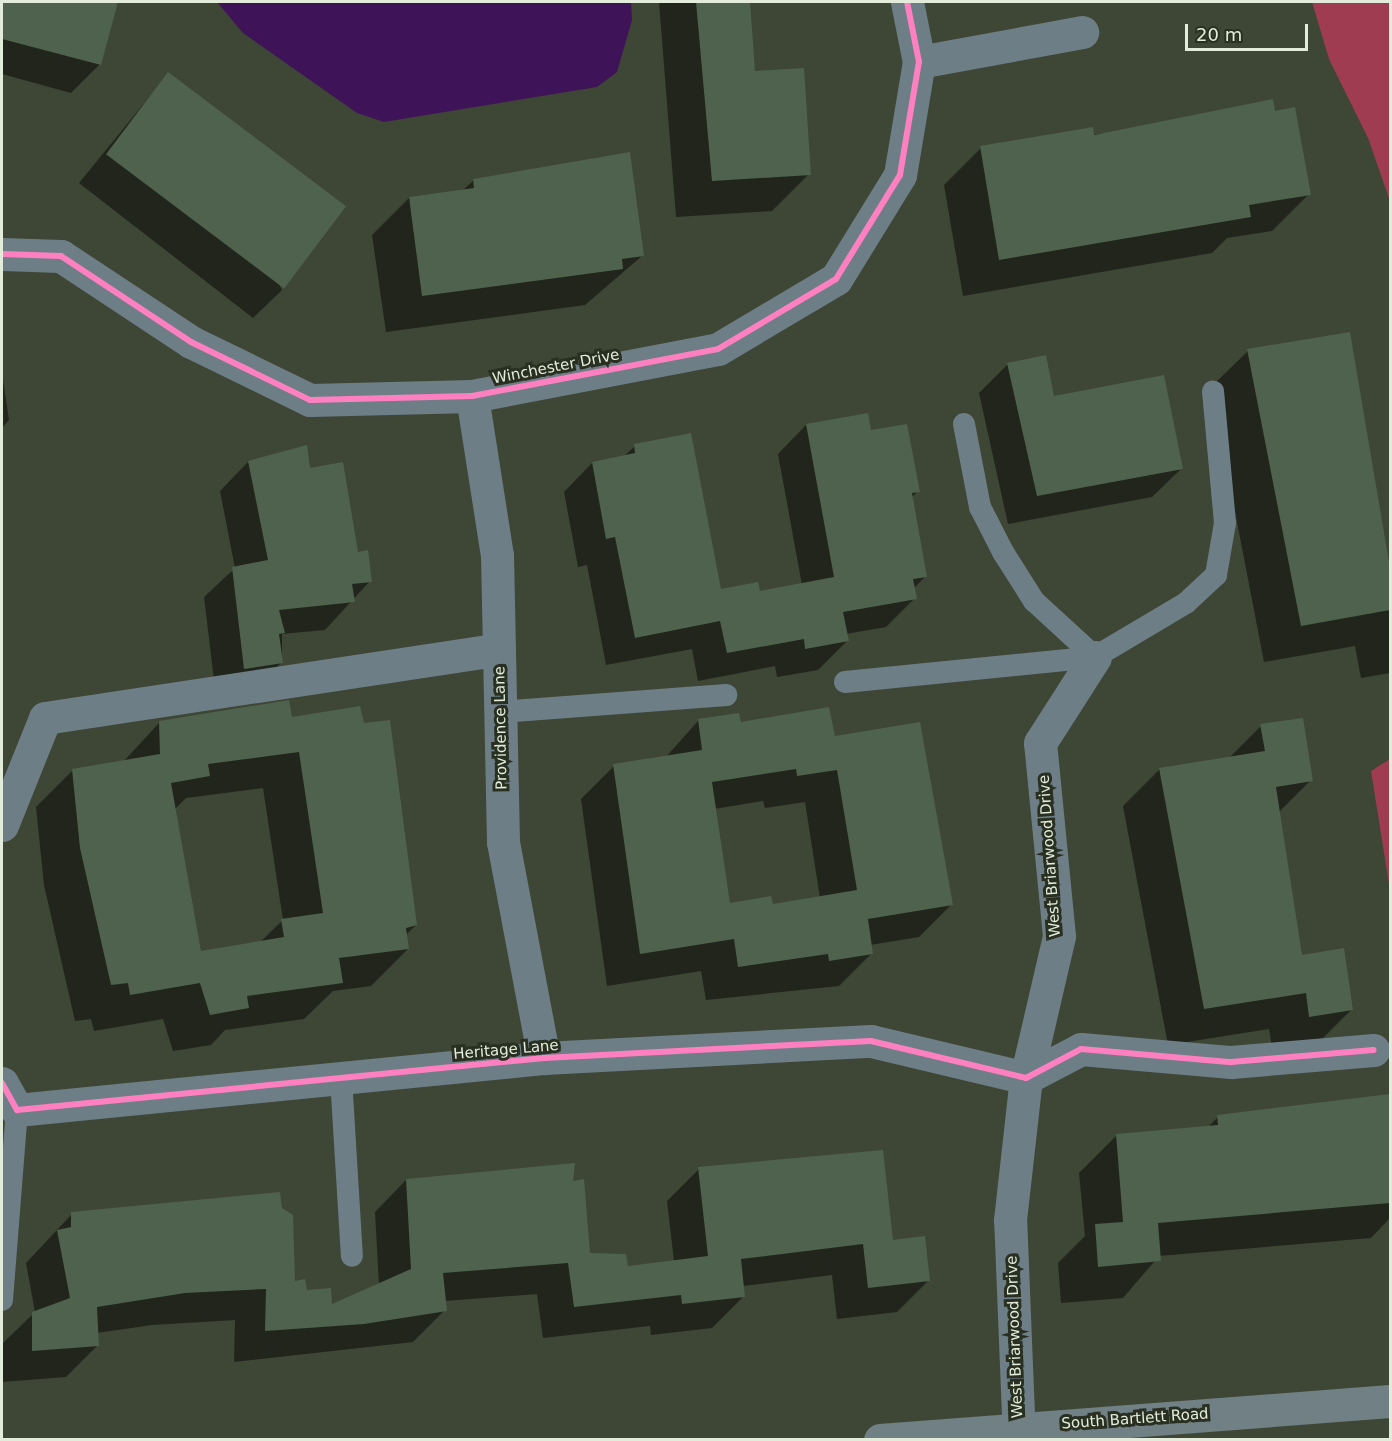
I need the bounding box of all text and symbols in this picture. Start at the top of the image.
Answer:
scale bar [1188,12,1311,50]
text: 20 m [1196,24,1242,45]
street label: Winchester Drive [491,346,621,388]
street label: Providence Lane [491,666,511,790]
street label: West Briarwood Drive [1035,774,1065,938]
street label: Heritage Lane [453,1036,559,1064]
street label: West Briarwood Drive [1003,1255,1027,1419]
street label: South Bartlett Road [1061,1405,1209,1433]

